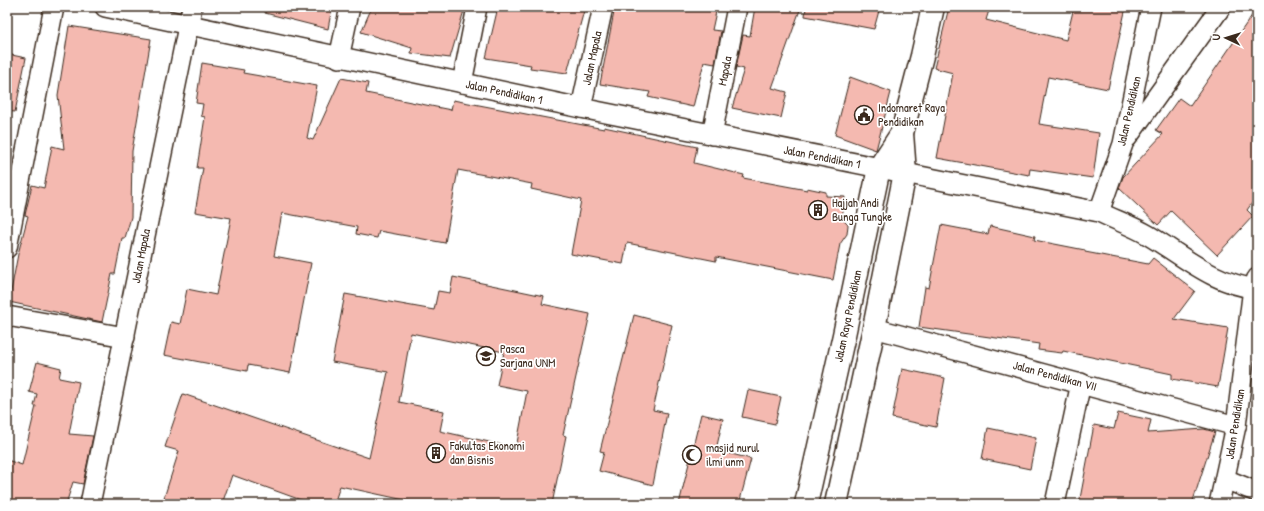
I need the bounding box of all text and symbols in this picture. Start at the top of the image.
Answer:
north arrow [1206,18,1246,58]
street label: Jalan Mapala [577,29,606,86]
text: U [1209,34,1223,41]
street label: Mapala [713,54,736,87]
street label: Jalan Pendidikan [1112,74,1145,147]
street label: Jalan Pendidikan 1 [464,75,544,108]
place label: Indomaret Raya Pendidikan [878,99,945,130]
public building icon: Indomaret Raya Pendidikan [853,104,875,126]
street label: Jalan Pendidikan 1 [782,141,862,172]
place label: Hajjah Andi Bunga Tungke [832,194,892,225]
building icon: Hajjah Andi Bunga Tungke [807,199,829,221]
street label: Jalan Mapala [127,227,154,284]
street label: Jalan Raya Pendidikan [829,268,866,364]
place label: Pasca Sarjana UNM [500,340,555,371]
school or university icon: Pasca Sarjana UNM [475,345,497,367]
street label: Jalan Pendidikan VII [1011,356,1099,395]
street label: Jalan Pendidikan [1221,388,1248,460]
place label: Fakultas Ekonomi dan Bisnis [449,437,525,468]
place label: masjid nurul ilmi unm [706,439,760,470]
building icon: Fakultas Ekonomi dan Bisnis [425,442,447,464]
mosque icon: masjid nurul ilmi unm [681,444,703,466]

